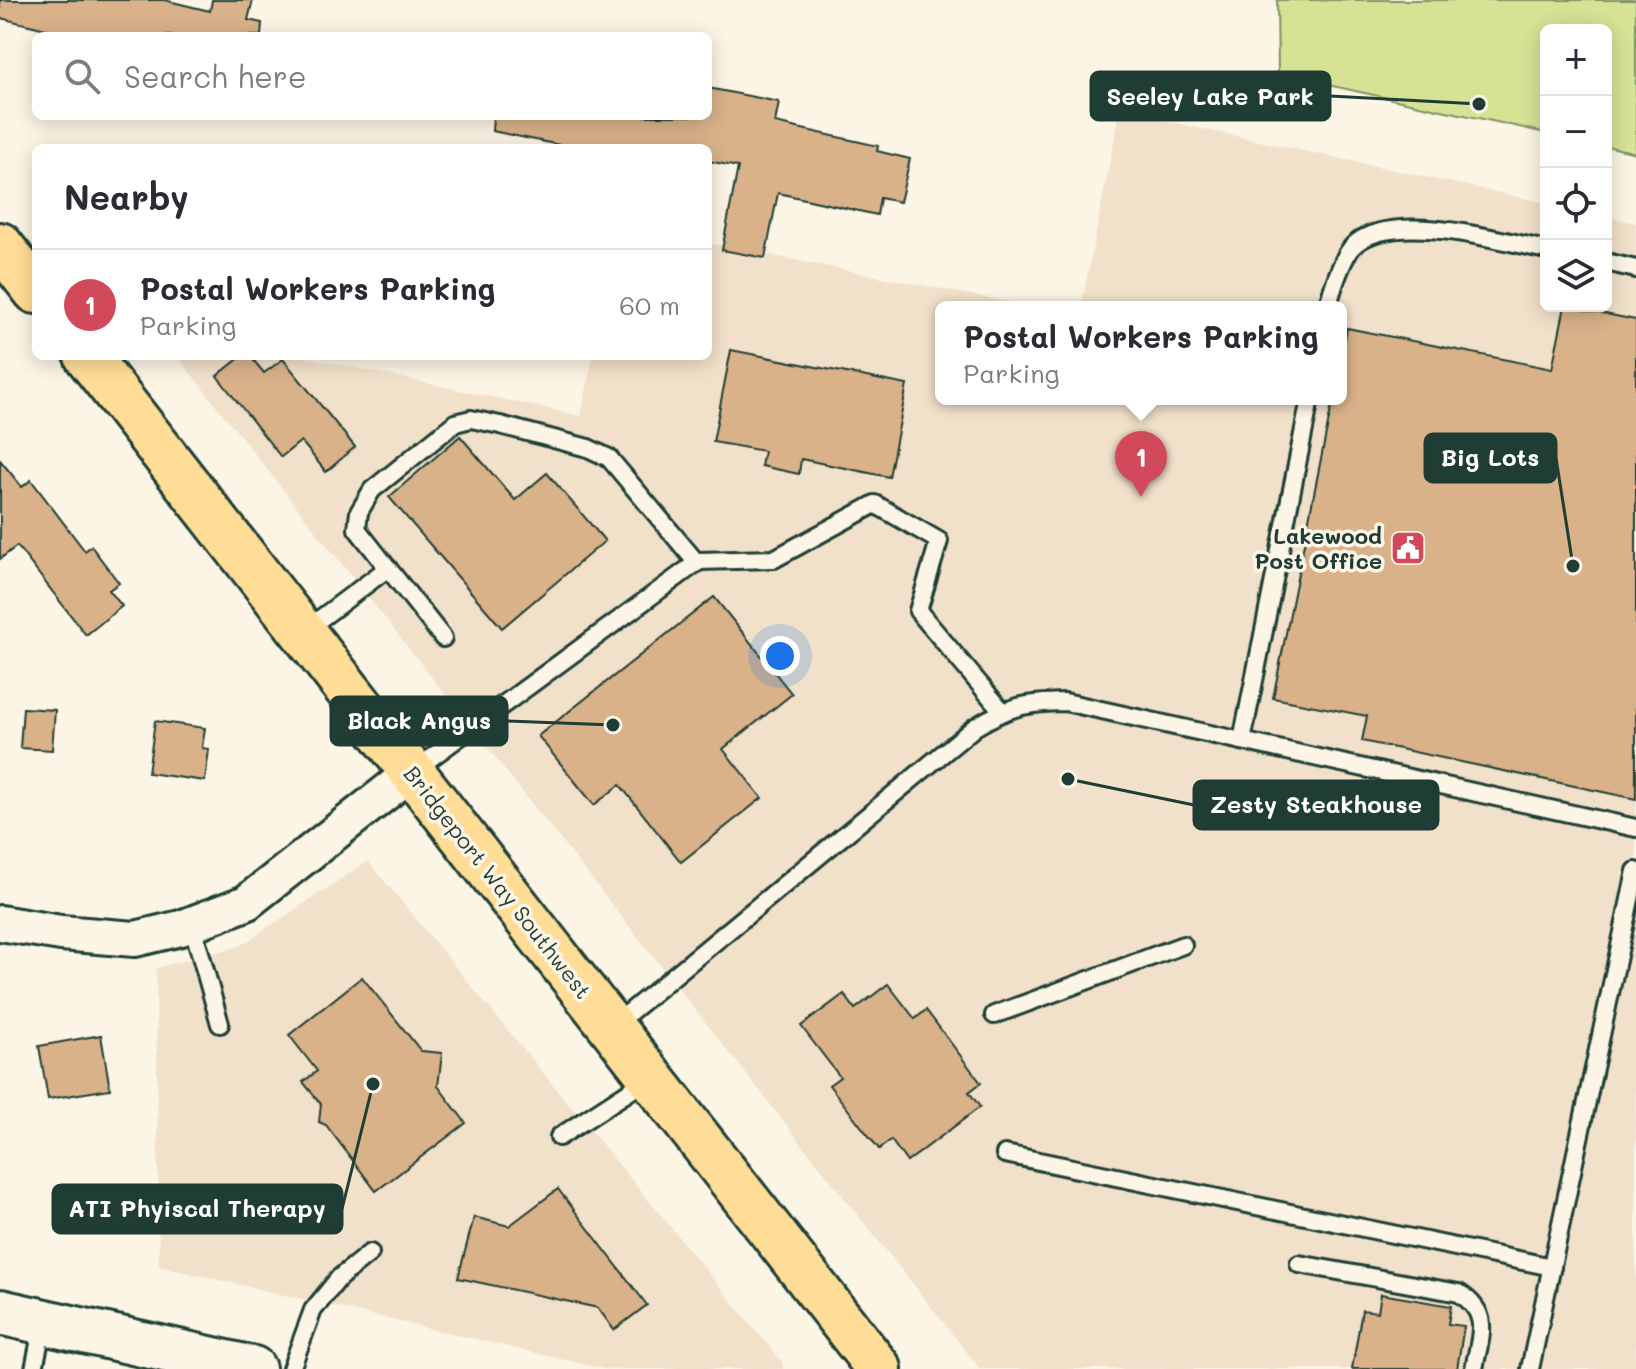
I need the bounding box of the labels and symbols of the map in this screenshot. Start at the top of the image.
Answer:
callout: Seeley Lake Park [1091,72,1330,120]
text: Seeley Lake Park [1106,80,1314,111]
pin: 1 [1115,431,1167,497]
callout: Big Lots [1425,434,1556,482]
text: Big Lots [1441,441,1539,472]
place label: Lakewood Post Office [1254,521,1382,575]
public building icon: Lakewood Post Office [1389,529,1427,567]
your location [760,636,800,676]
callout: Black Angus [331,697,507,745]
text: Black Angus [347,704,491,735]
street label: Bridgeport Way Southwest [398,759,598,1005]
callout: Zesty Steakhouse [1194,781,1438,829]
text: Zesty Steakhouse [1210,788,1422,819]
callout: ATI Phyiscal Therapy [53,1185,342,1233]
text: ATI Phyiscal Therapy [68,1192,326,1223]

